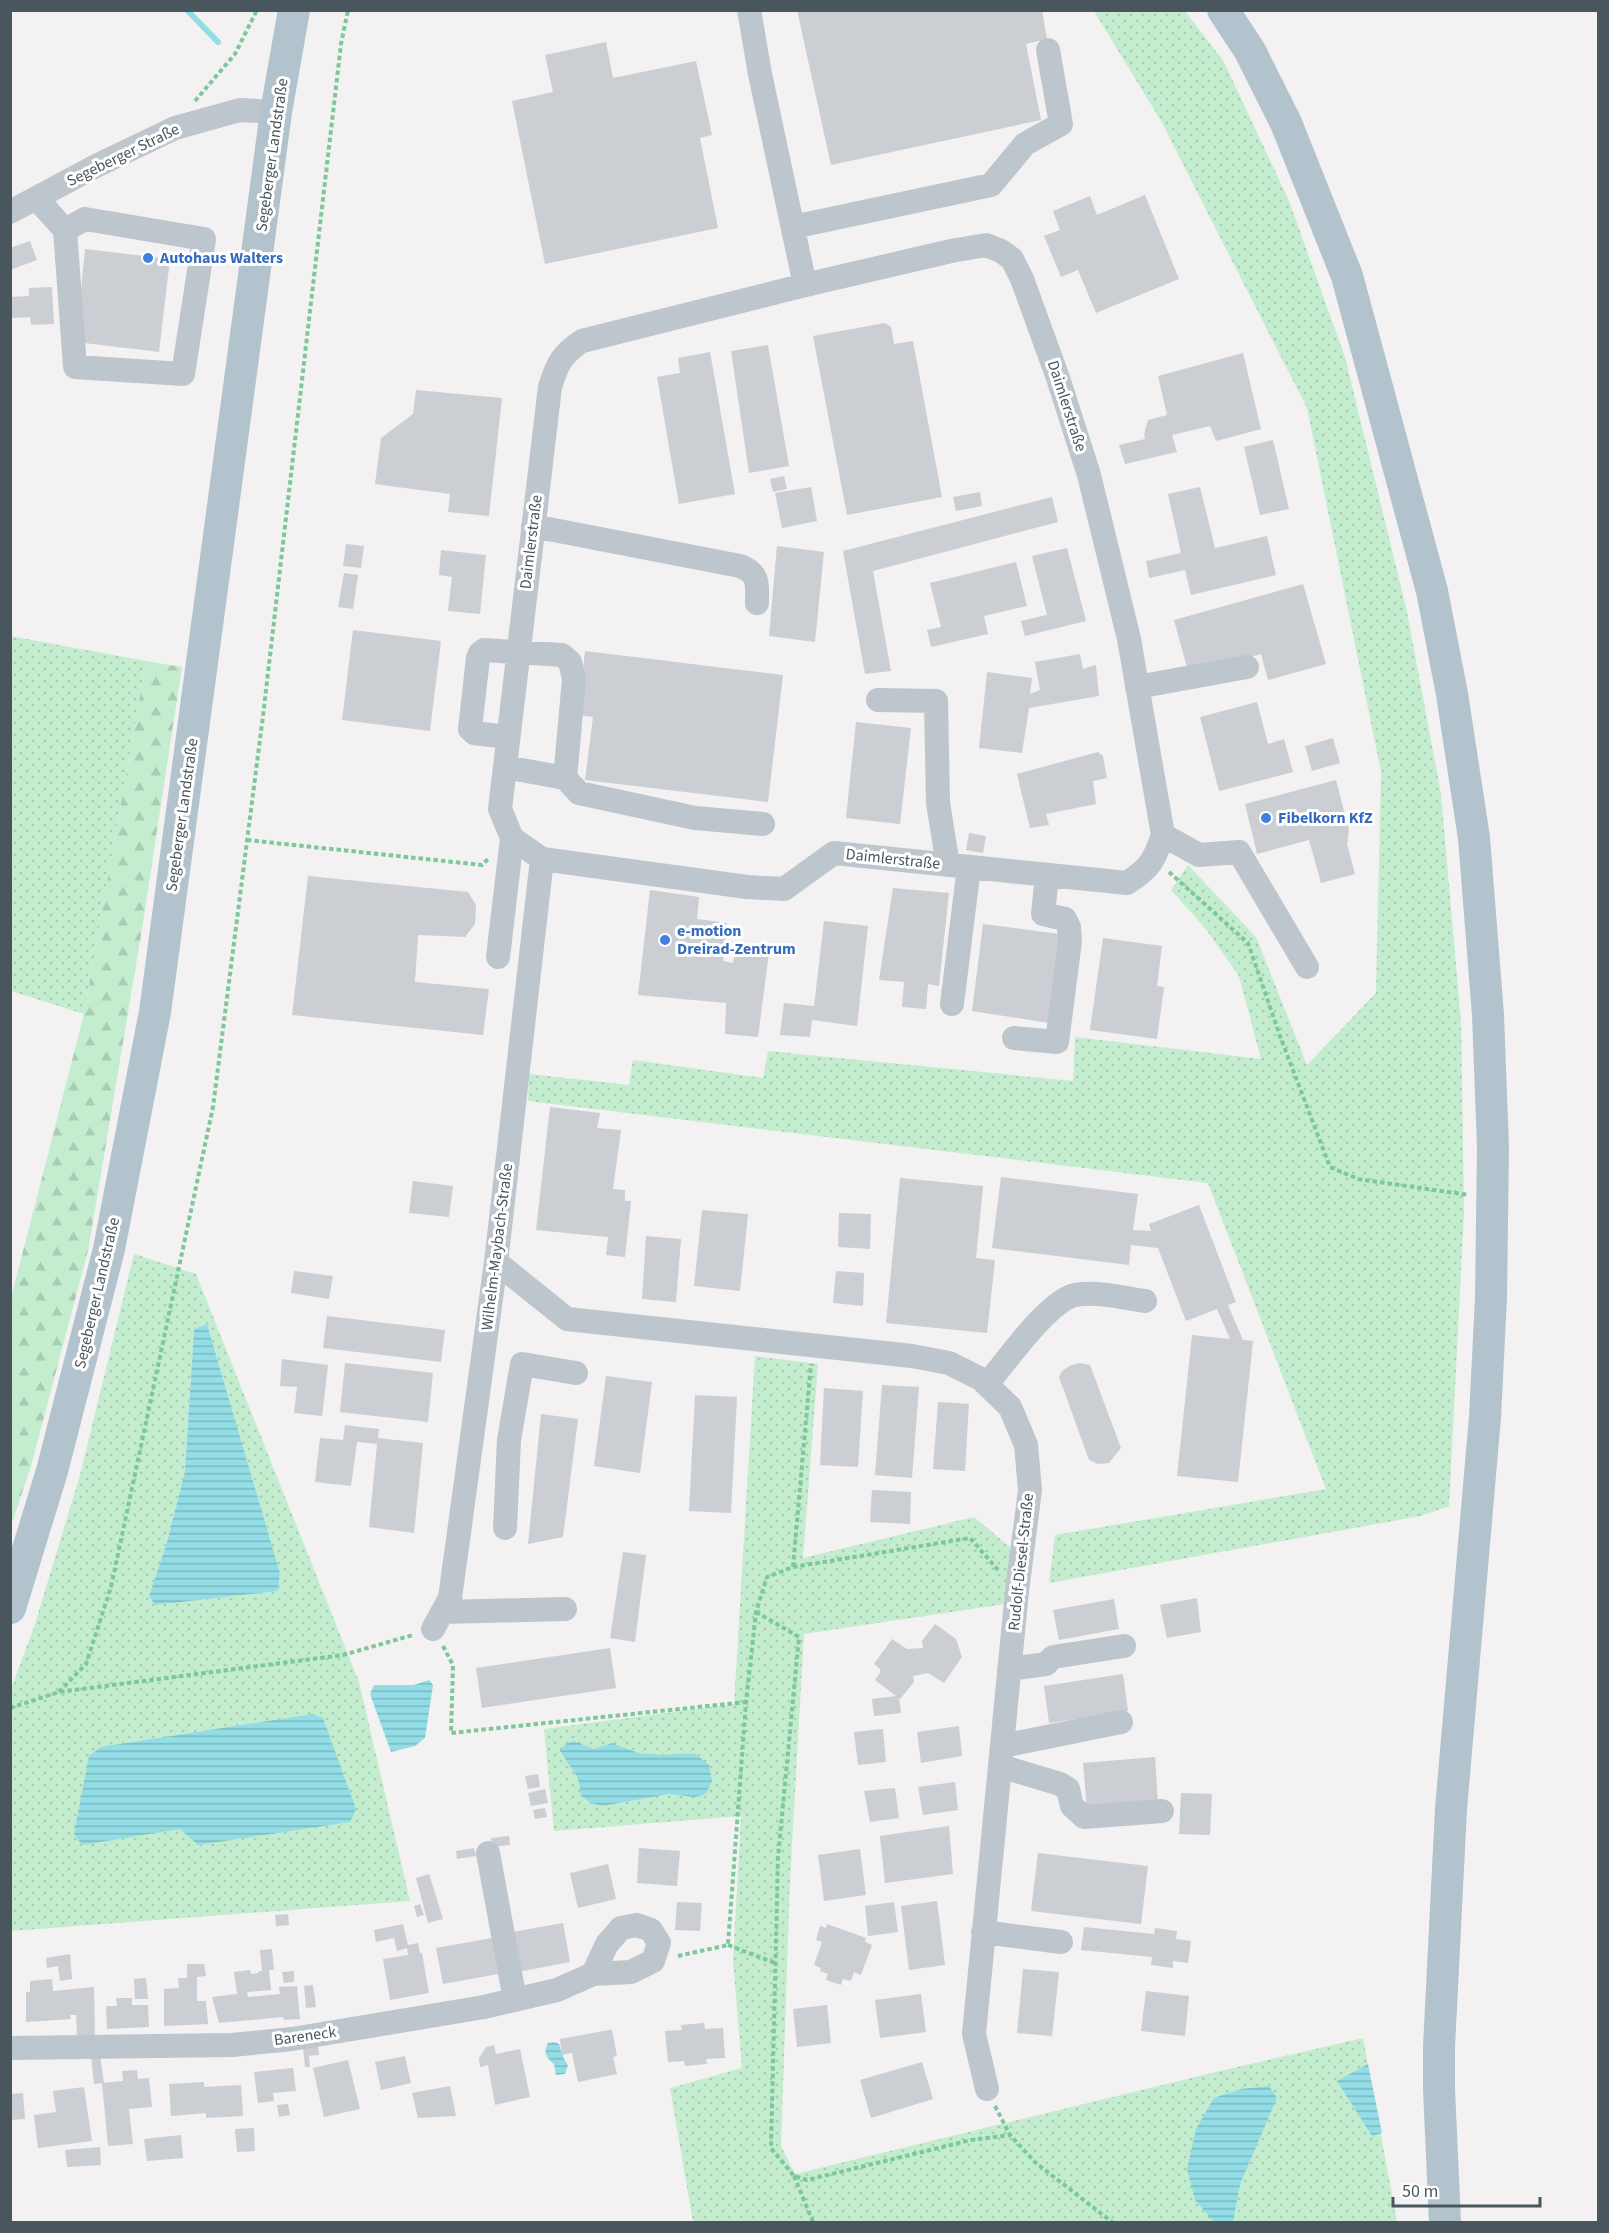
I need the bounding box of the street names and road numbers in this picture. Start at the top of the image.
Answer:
street label: Segeberger Landstraße [250,77,294,233]
street label: Segeberger Straße [63,118,183,192]
street label: Daimlerstraße [1042,358,1092,455]
street label: Daimlerstraße [514,494,548,590]
street label: Segeberger Landstraße [160,737,204,893]
street label: Daimlerstraße [845,843,941,875]
street label: Wilhelm-Maybach-Straße [476,1162,518,1332]
street label: Segeberger Landstraße [69,1215,125,1371]
street label: Rudolf-Diesel-Straße [1003,1492,1039,1632]
street label: Bareneck [272,2021,338,2051]

